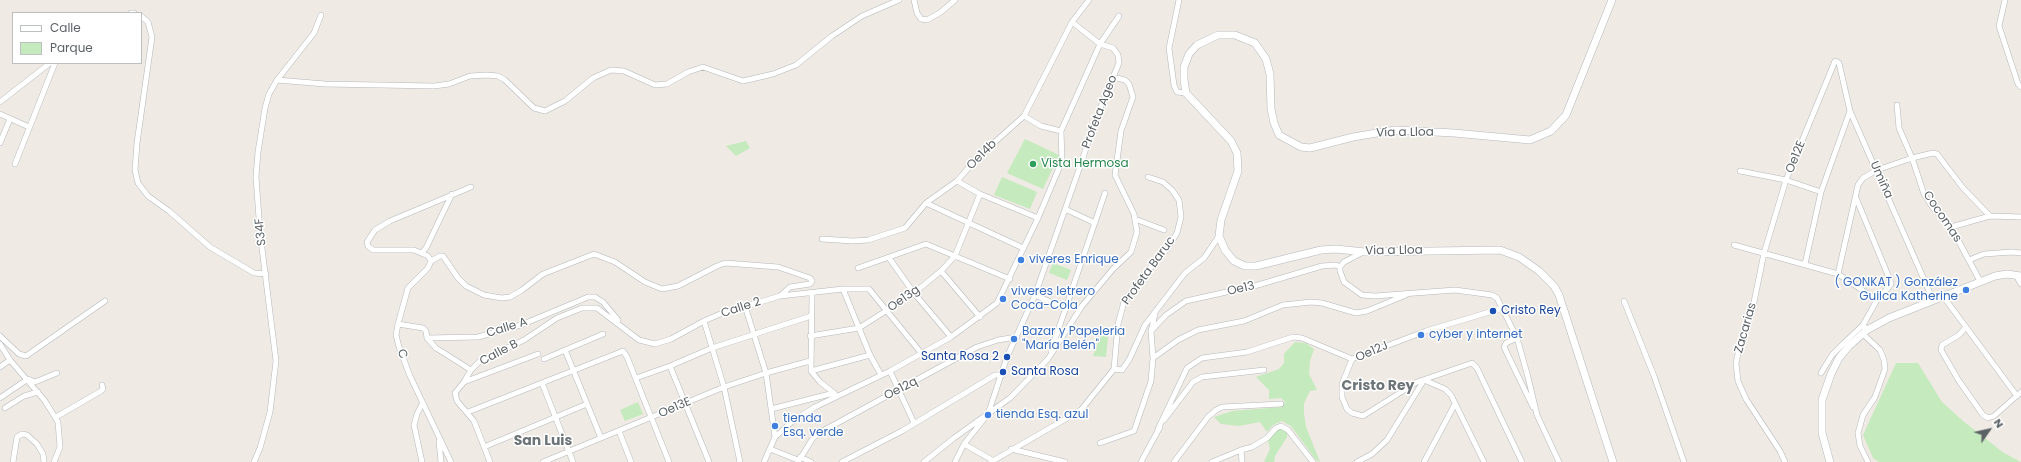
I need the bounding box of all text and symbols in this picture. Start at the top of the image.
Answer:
legend [12,12,142,64]
text: Calle [50,19,81,36]
text: Parque [50,39,93,56]
street label: Profeta Ageo [1079,73,1121,151]
street label: Vía a Lloa [1376,125,1434,141]
street label: Oe14b [964,137,1000,173]
street label: Oe12E [1783,139,1809,175]
place label: Vista Hermosa [1041,157,1129,171]
marker: Vista Hermosa [1028,159,1038,169]
street label: Umiña [1866,159,1896,201]
street label: Cocomas [1920,189,1964,245]
street label: S34F [252,217,270,247]
street label: Profeta Baruc [1119,234,1179,308]
street label: Via a Lloa [1365,243,1423,259]
place label: viveres Enrique [1029,253,1119,267]
marker: viveres Enrique [1016,255,1026,265]
place label: ( GONKAT ) González Guilca Katherine [1834,276,1958,304]
street label: Oe13 [1226,279,1256,299]
street label: Oe13g [885,283,923,315]
place label: viveres letrero Coca-Cola [1011,285,1095,313]
marker: ( GONKAT ) González Guilca Katherine [1961,285,1971,295]
marker: viveres letrero Coca-Cola [998,294,1008,304]
street label: Calle 2 [719,295,763,321]
street label: Zacarias [1732,301,1760,355]
place label: Cristo Rey [1501,304,1561,318]
marker: Cristo Rey [1488,306,1498,316]
street label: Calle A [485,315,529,341]
place label: Bazar y Papeleria "María Belén" [1022,325,1125,353]
place label: cyber y internet [1429,328,1523,342]
marker: cyber y internet [1416,330,1426,340]
marker: Bazar y Papeleria "María Belén" [1009,334,1019,344]
street label: Calle B [477,337,521,369]
street label: Oe12J [1354,339,1390,365]
street label: C [394,347,410,361]
place label: Santa Rosa 2 [921,350,999,364]
marker: Santa Rosa 2 [1002,352,1012,362]
place label: Santa Rosa [1011,365,1079,379]
marker: Santa Rosa [998,367,1008,377]
street label: Oe12q [882,374,920,404]
district label: Cristo Rey [1342,378,1414,394]
street label: Oe13E [657,395,693,421]
place label: tienda Esq. azul [996,408,1088,422]
marker: tienda Esq. azul [983,410,993,420]
north arrow [1969,410,2009,450]
place label: tienda Esq. verde [783,412,843,440]
text: N [1990,415,2008,431]
marker: tienda Esq. verde [770,421,780,431]
district label: San Luis [514,433,572,449]

